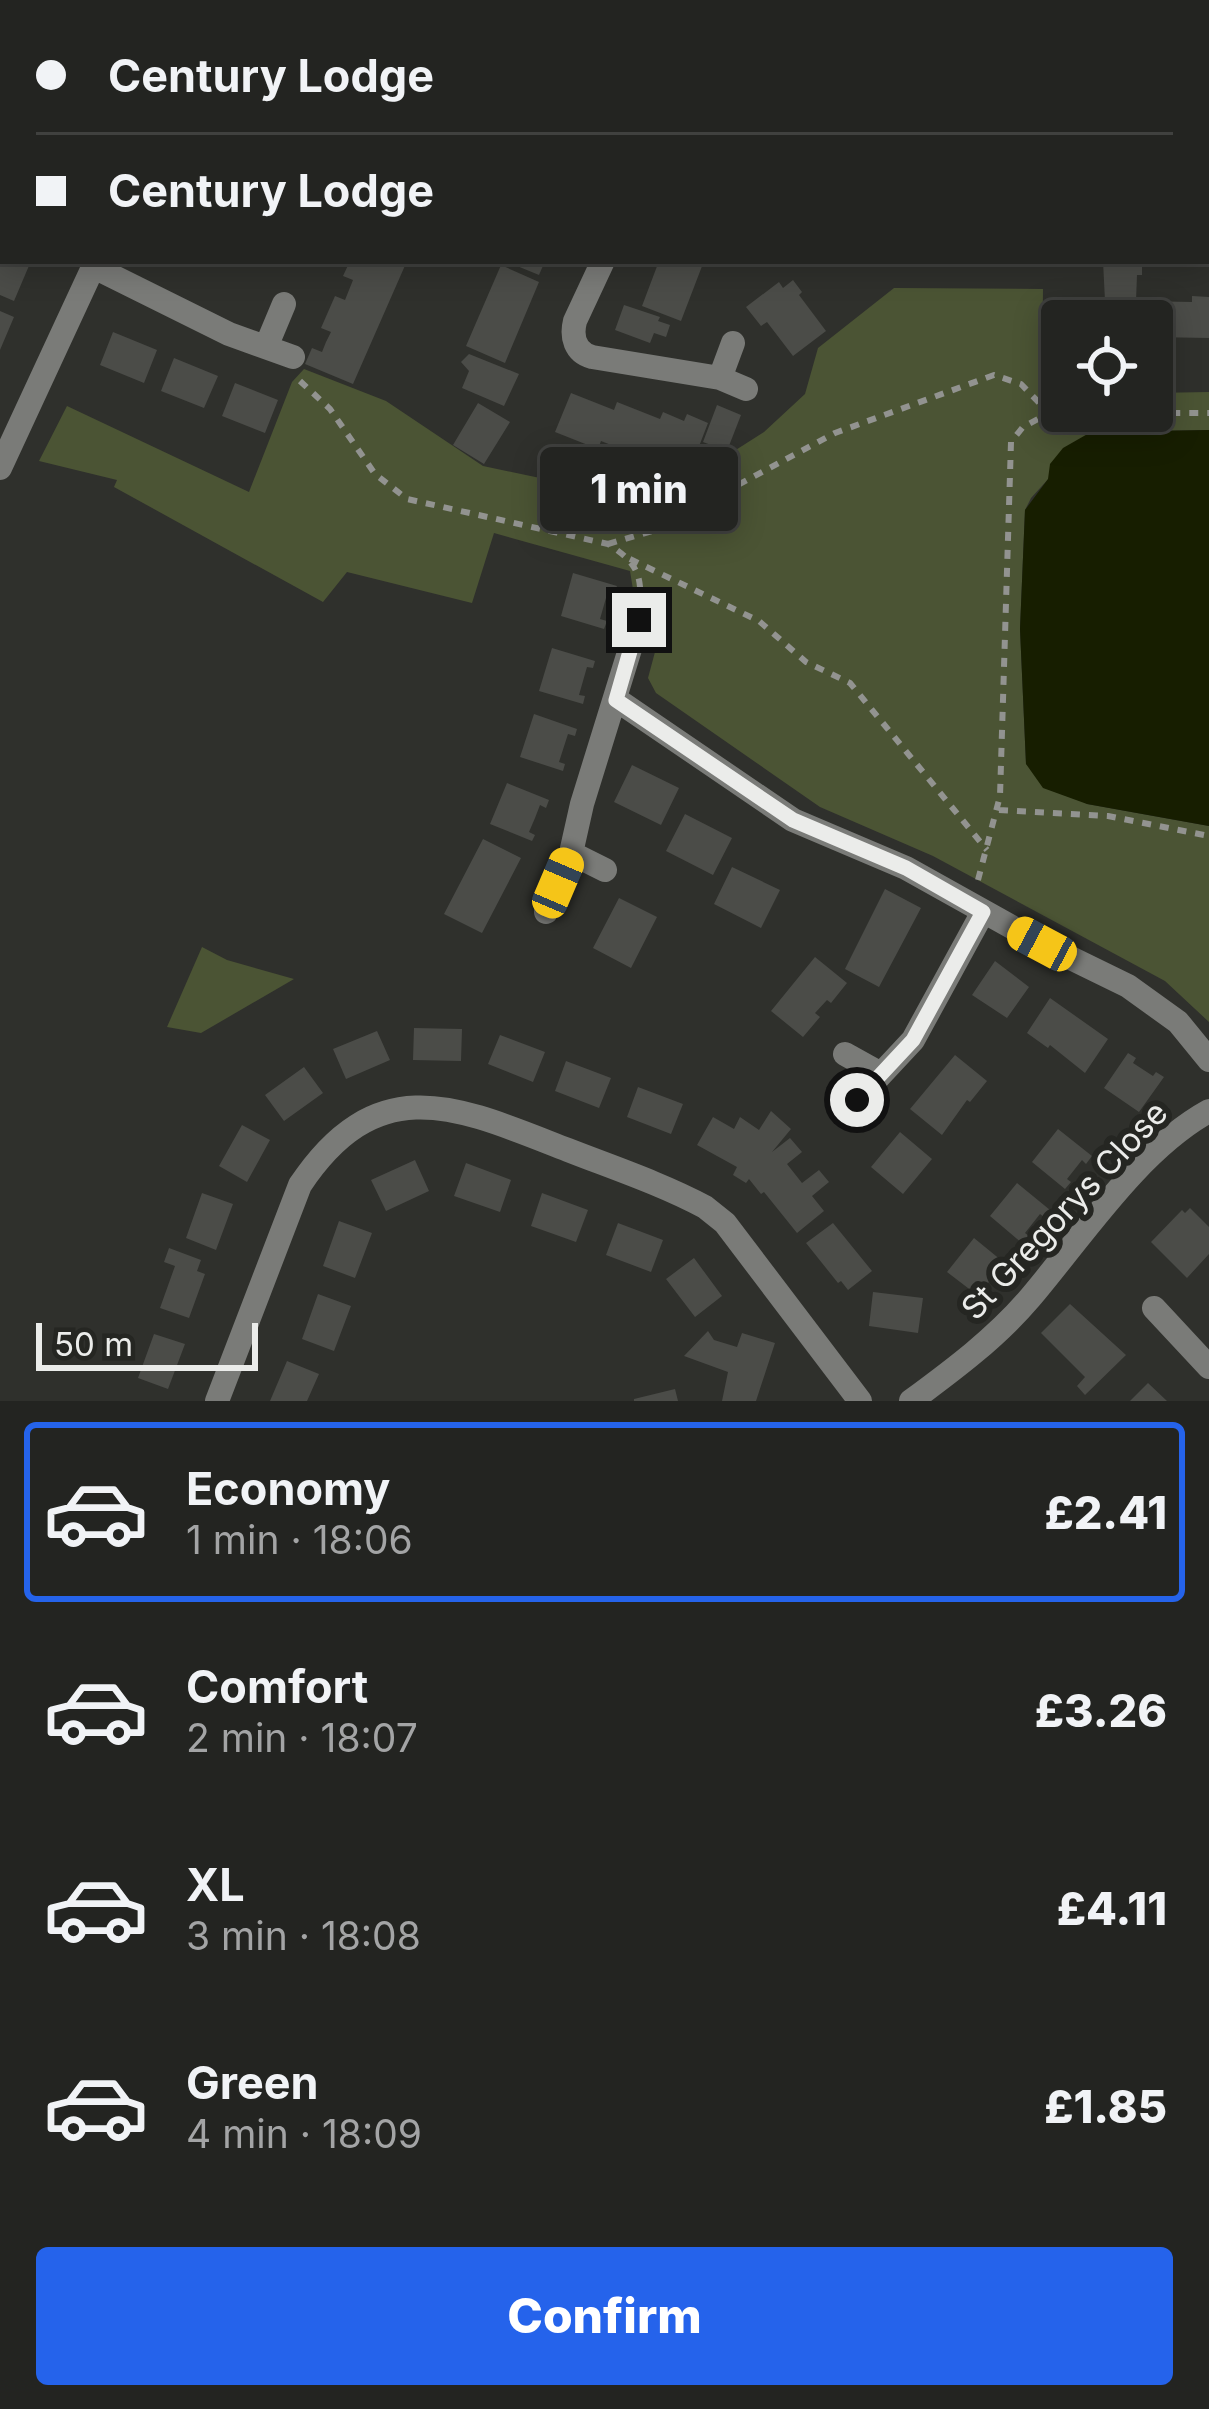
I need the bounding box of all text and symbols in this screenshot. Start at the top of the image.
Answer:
text: Century Lodge [108,48,434,103]
text: Century Lodge [108,163,434,218]
map controls [1041,300,1173,432]
button: locate [1041,300,1173,432]
callout: 1 min [540,446,738,530]
text: 1 min [590,465,688,512]
route end [612,593,666,647]
car [527,843,589,923]
car [1002,911,1082,977]
route start [830,1073,884,1127]
street label: St Gregorys Close [953,1093,1175,1327]
scale bar [36,1317,258,1370]
text: 50 m [54,1324,133,1364]
icon: car [42,1458,150,1566]
text: Economy [186,1461,390,1516]
text: £2.41 [1044,1485,1167,1540]
text: 1 min · 18:06 [186,1516,413,1563]
icon: car [42,1656,150,1764]
text: Comfort [186,1659,368,1714]
text: £3.26 [1035,1683,1167,1738]
text: 2 min · 18:07 [186,1714,418,1761]
icon: car [42,1854,150,1962]
text: XL [186,1857,245,1912]
text: £4.11 [1057,1881,1167,1936]
text: 3 min · 18:08 [186,1912,421,1959]
icon: car [42,2052,150,2160]
text: Green [186,2055,319,2110]
text: £1.85 [1044,2079,1167,2134]
text: 4 min · 18:09 [186,2110,422,2157]
button: Confirm [36,2247,1173,2385]

